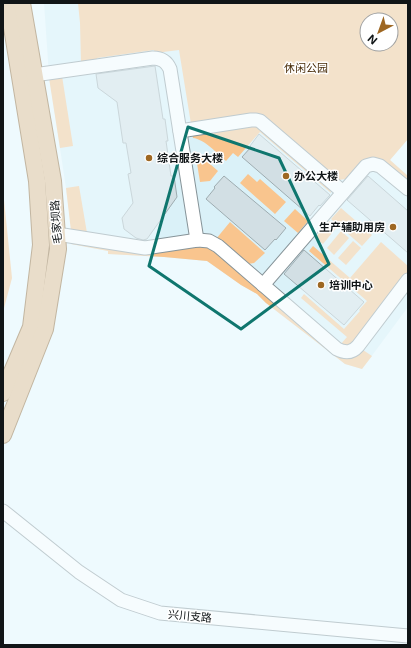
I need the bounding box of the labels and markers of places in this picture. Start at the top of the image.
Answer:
place label: 综合服务大楼 [157,151,223,165]
marker: 综合服务大楼 [144,153,154,163]
place label: 办公大楼 [294,169,338,183]
marker: 办公大楼 [281,171,291,181]
place label: 生产辅助用房 [319,220,385,234]
marker: 生产辅助用房 [388,222,398,232]
place label: 培训中心 [329,278,373,292]
marker: 培训中心 [316,280,326,290]

